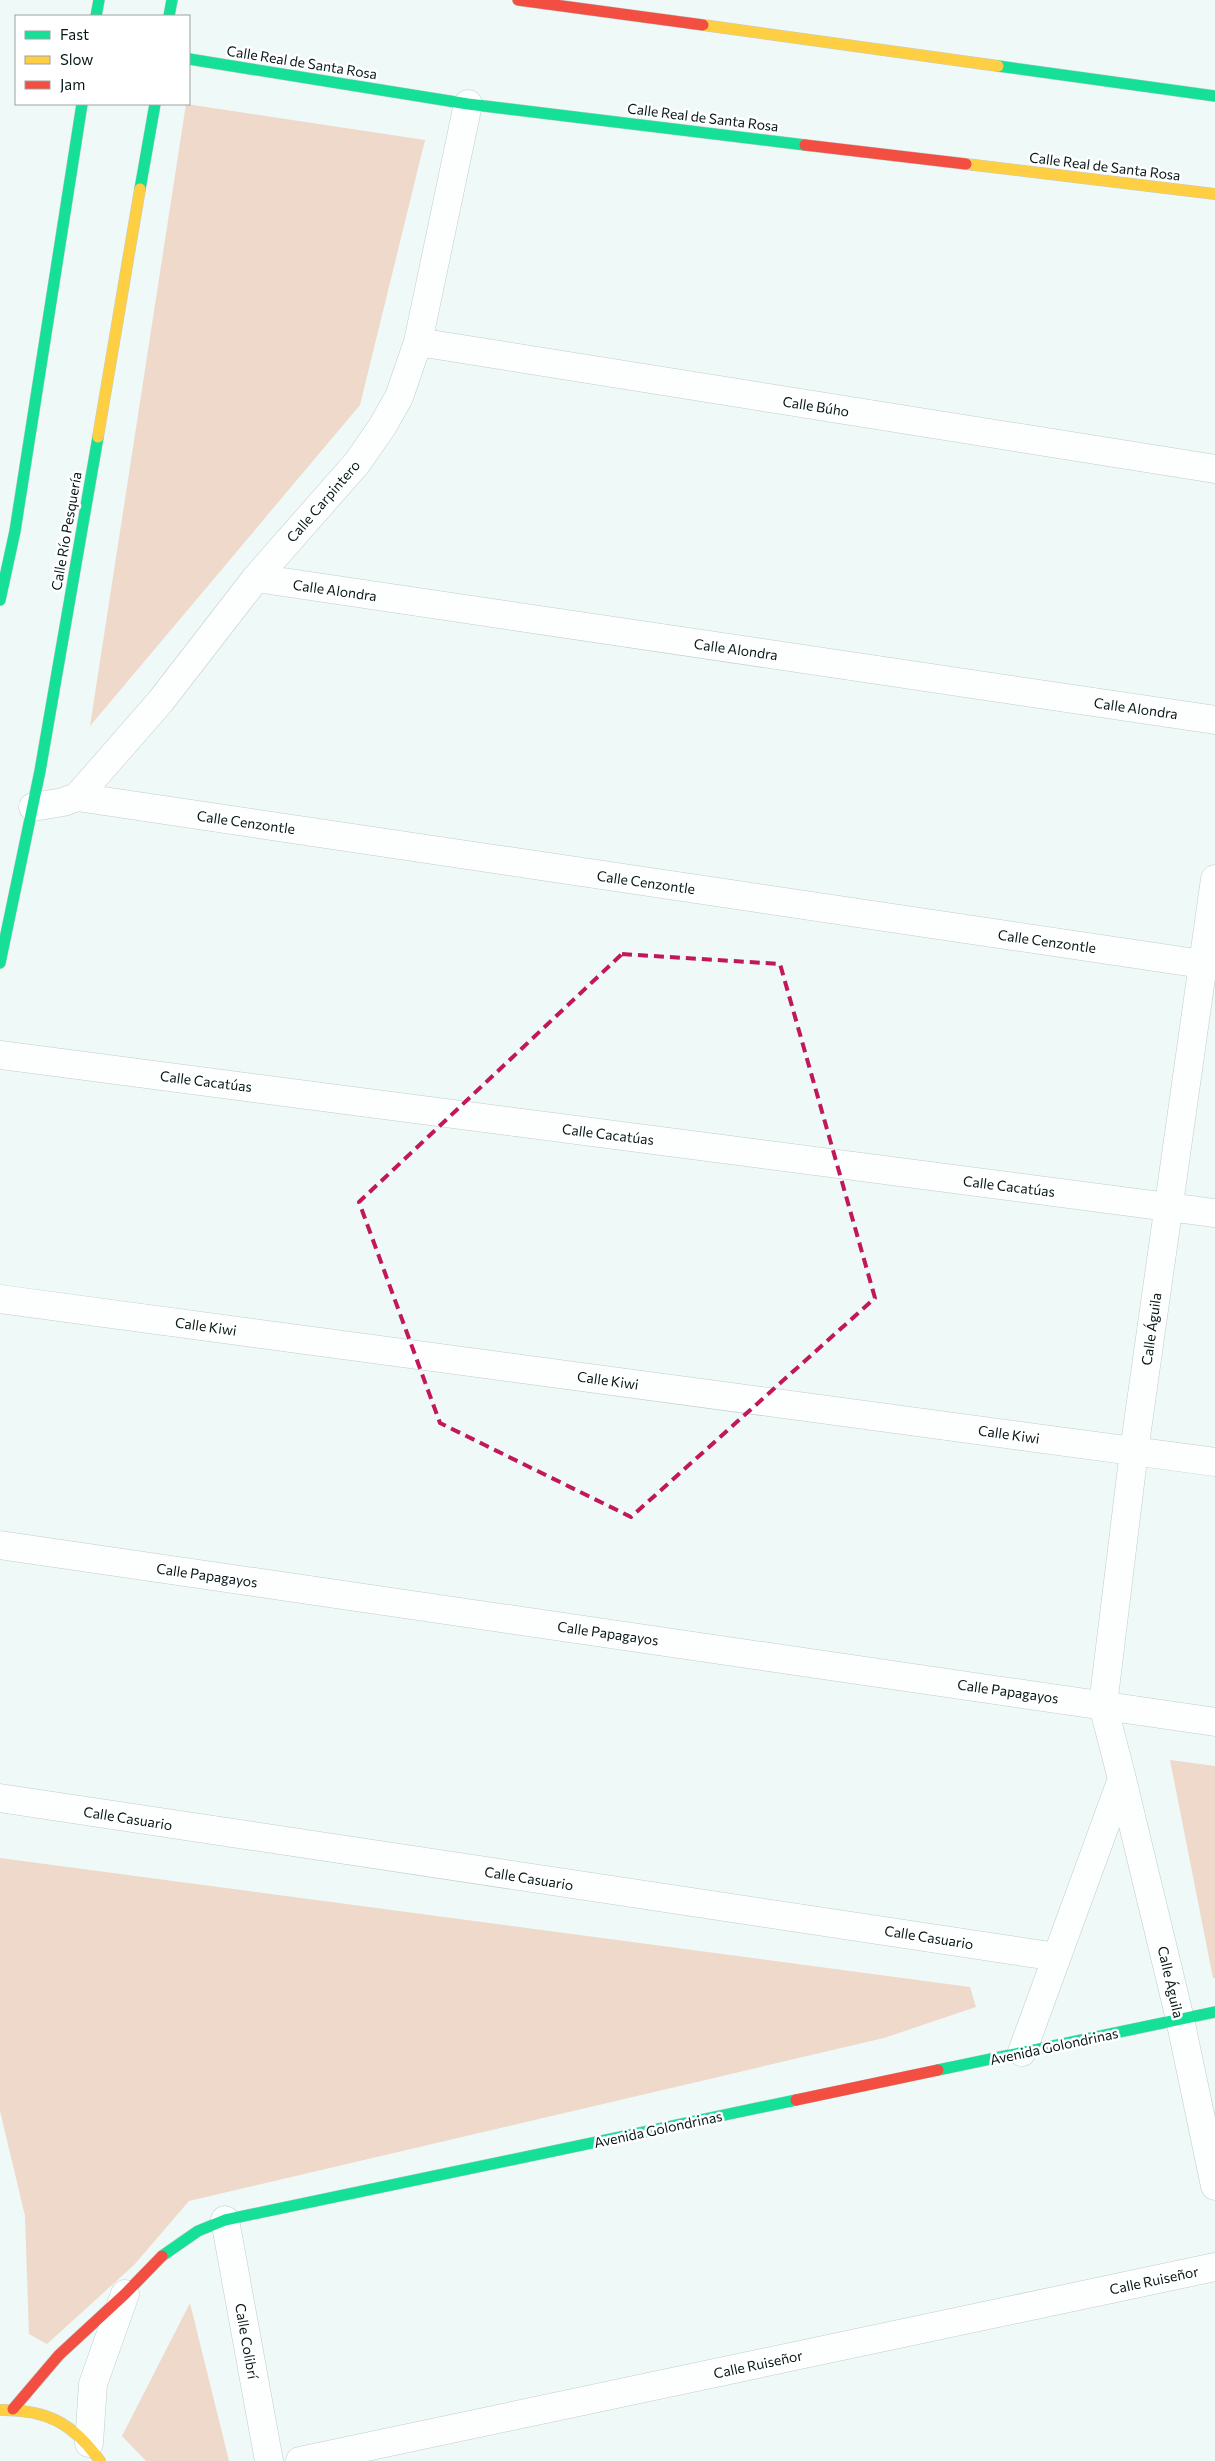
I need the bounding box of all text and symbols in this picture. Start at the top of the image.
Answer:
legend [15,15,190,105]
text: Fast [60,25,89,43]
street label: Calle Real de Santa Rosa [225,42,379,82]
text: Slow [60,50,93,68]
text: Jam [60,75,85,93]
street label: Calle Real de Santa Rosa [626,99,780,135]
street label: Calle Real de Santa Rosa [1028,148,1182,184]
street label: Calle Búho [781,392,851,420]
street label: Calle Carpintero [283,456,363,546]
street label: Calle Río Pesquería [47,470,85,592]
street label: Calle Alondra [292,576,378,604]
street label: Calle Alondra [693,635,779,663]
street label: Calle Alondra [1093,694,1179,722]
street label: Calle Cenzontle [196,807,296,837]
street label: Calle Cenzontle [596,867,696,897]
street label: Calle Cenzontle [997,926,1097,956]
street label: Calle Cacatúas [159,1067,253,1095]
street label: Calle Cacatúas [561,1120,655,1148]
street label: Calle Cacatúas [962,1172,1056,1200]
street label: Calle Águila [1137,1292,1165,1366]
street label: Calle Kiwi [174,1313,238,1339]
street label: Calle Kiwi [576,1367,640,1393]
street label: Calle Kiwi [977,1421,1041,1447]
street label: Calle Papagayos [155,1559,259,1591]
street label: Calle Papagayos [556,1617,660,1649]
street label: Calle Papagayos [956,1675,1060,1707]
street label: Calle Casuario [82,1803,174,1833]
street label: Calle Casuario [483,1863,575,1893]
street label: Calle Casuario [883,1922,975,1952]
street label: Calle Águila [1154,1944,1188,2020]
street label: Avenida Golondrinas [988,2024,1120,2068]
street label: Avenida Golondrinas [592,2107,724,2151]
street label: Calle Ruiseñor [1108,2262,1200,2298]
street label: Calle Colibrí [232,2302,262,2381]
street label: Calle Ruiseñor [712,2346,804,2382]

